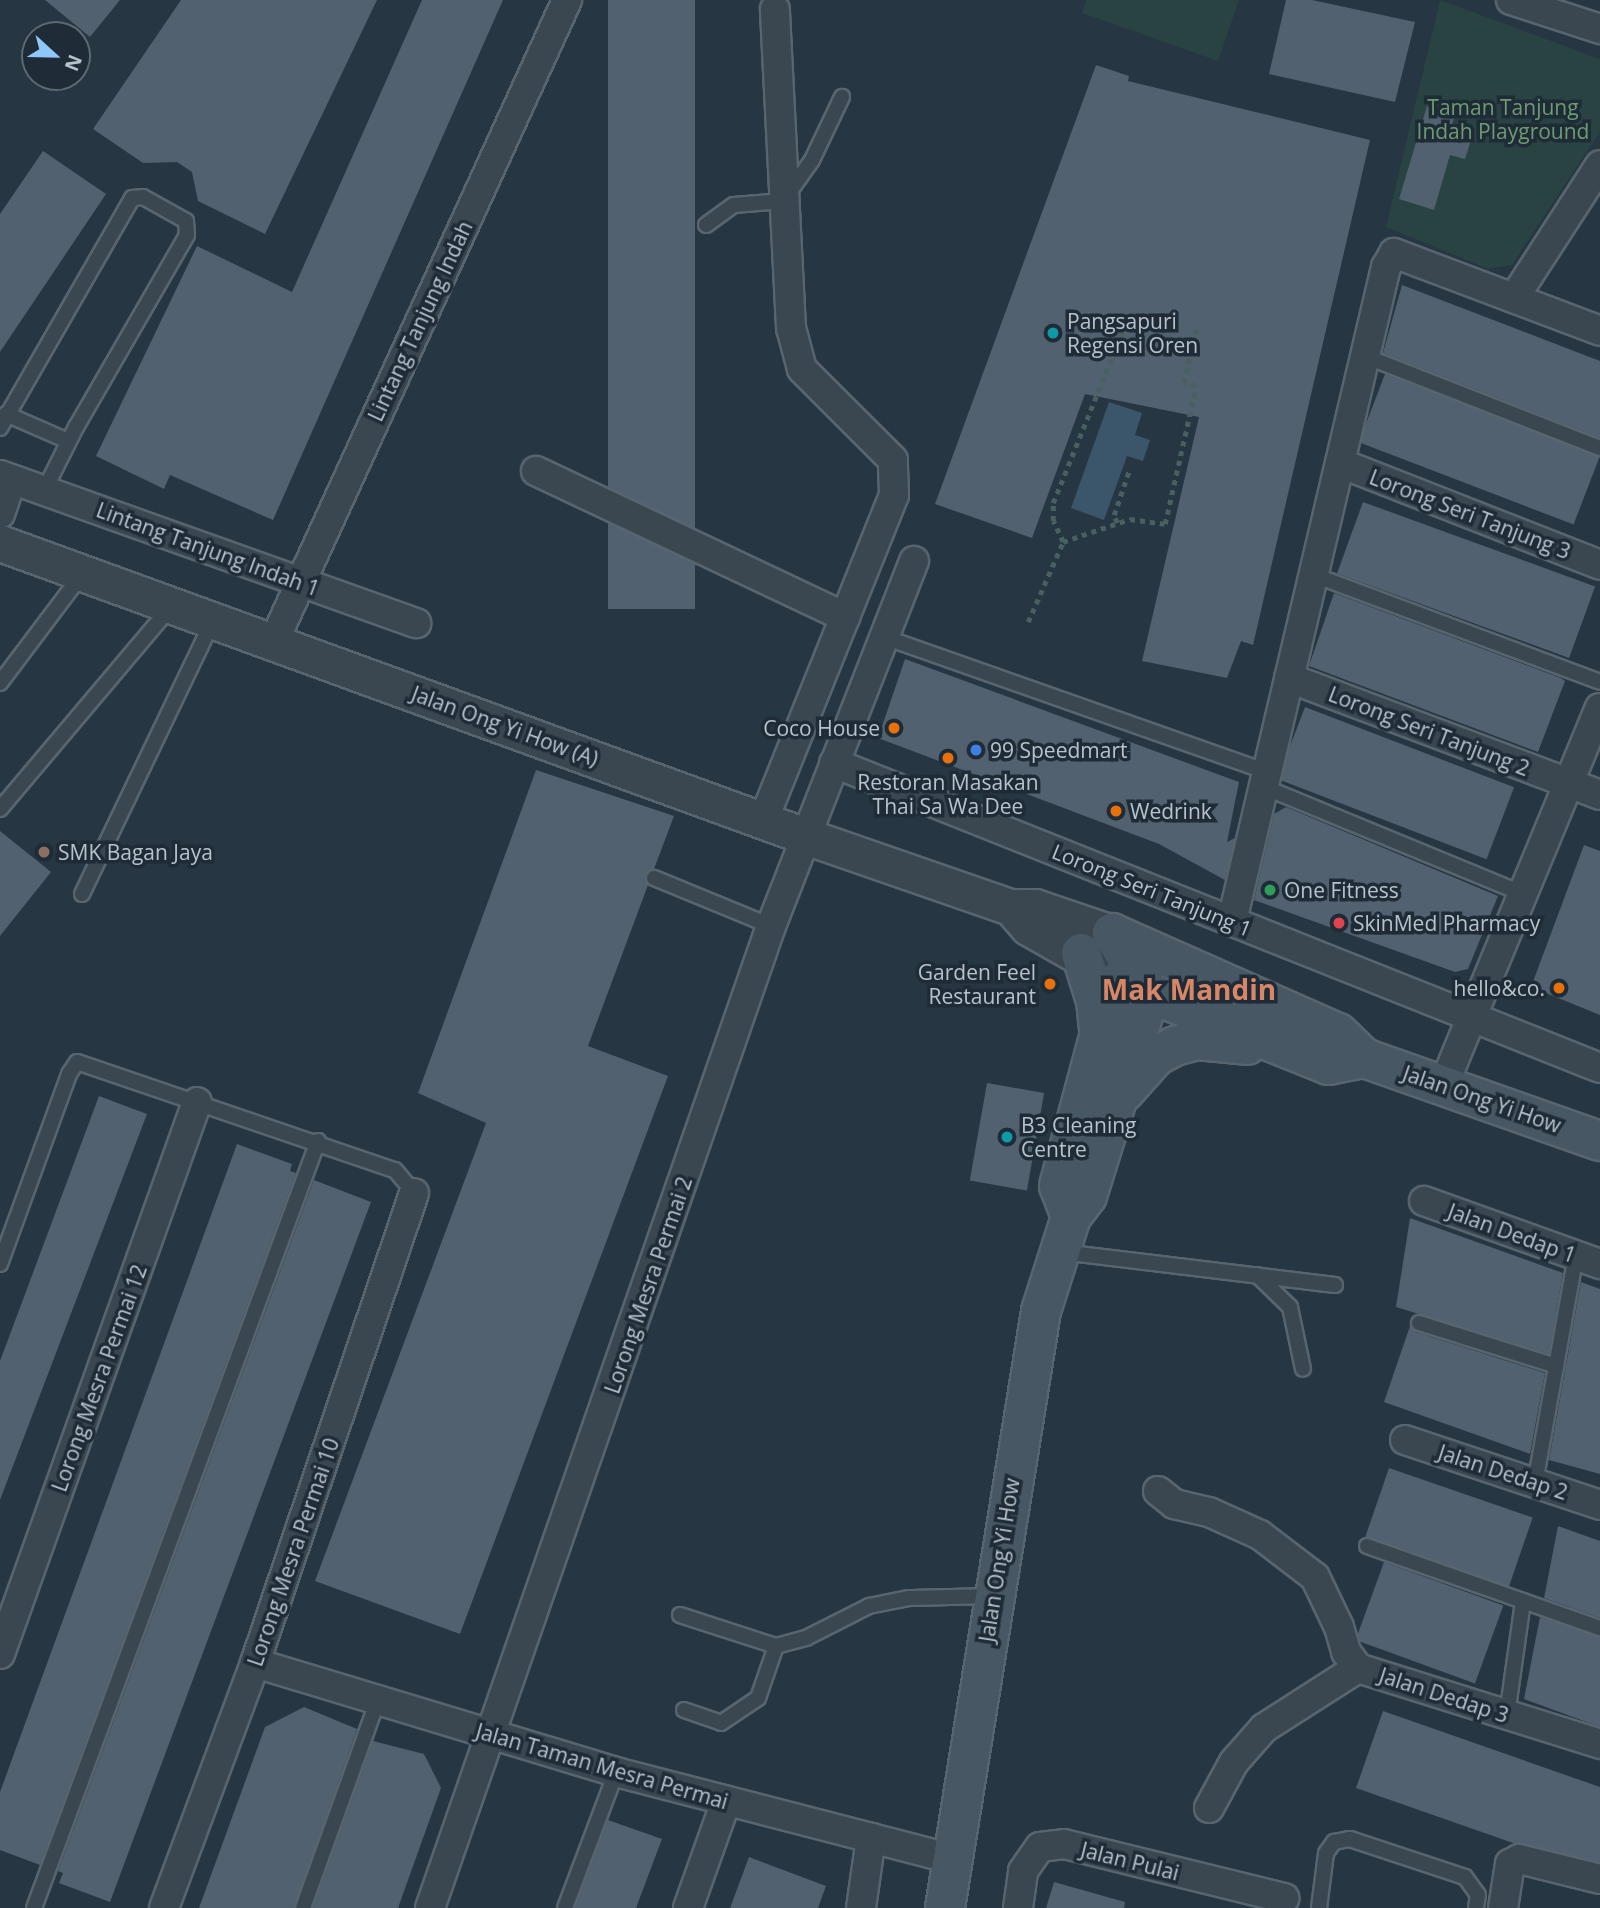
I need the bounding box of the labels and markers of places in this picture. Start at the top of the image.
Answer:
place label: Pangsapuri Regensi Oren [1067,308,1198,358]
marker: Pangsapuri Regensi Oren [1045,325,1061,341]
place label: Coco House [763,715,880,741]
marker: Coco House [886,720,902,736]
place label: 99 Speedmart [990,737,1127,763]
marker: 99 Speedmart [968,742,984,758]
marker: Restoran Masakan Thai Sa Wa Dee [940,750,956,766]
place label: Restoran Masakan Thai Sa Wa Dee [857,769,1039,819]
place label: Wedrink [1130,798,1212,824]
marker: Wedrink [1108,803,1124,819]
place label: SMK Bagan Jaya [58,839,213,865]
marker: SMK Bagan Jaya [36,844,52,860]
place label: One Fitness [1284,877,1399,903]
marker: One Fitness [1262,882,1278,898]
place label: SkinMed Pharmacy [1353,910,1540,936]
marker: SkinMed Pharmacy [1331,915,1347,931]
place label: Garden Feel Restaurant [918,959,1036,1009]
place label: hello&co. [1454,975,1545,1001]
marker: Garden Feel Restaurant [1042,976,1058,992]
marker: hello&co. [1551,980,1567,996]
place label: B3 Cleaning Centre [1021,1112,1136,1162]
marker: B3 Cleaning Centre [999,1129,1015,1145]

